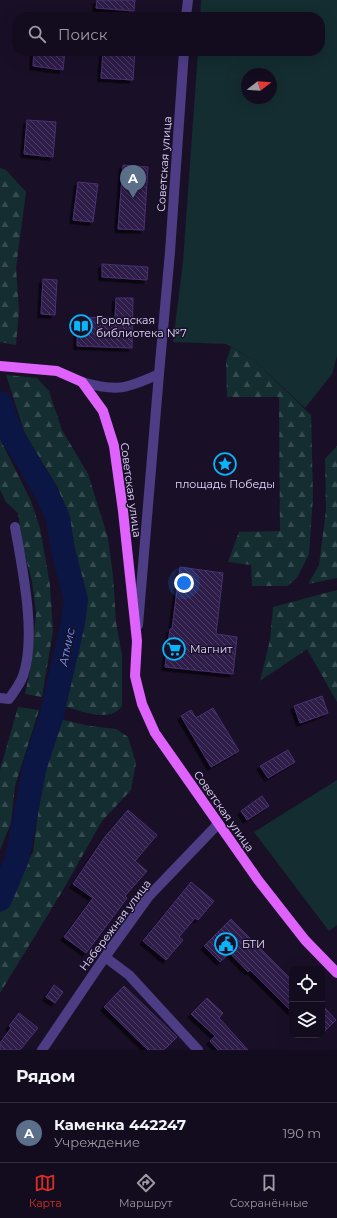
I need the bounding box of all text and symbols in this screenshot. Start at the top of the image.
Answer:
search box [12,12,325,56]
icon: search [26,23,48,45]
text: Поиск [58,25,107,44]
north arrow [241,68,277,104]
street label: Советская улица [154,116,174,212]
pin: A [120,165,146,198]
library icon: Городская библиотека №7 [68,313,94,339]
place label: Городская библиотека №7 [96,313,187,340]
street label: Советская улица [117,442,145,538]
place icon: площадь Победы [212,451,238,477]
place label: площадь Победы [175,477,275,491]
your location [174,573,194,593]
water label: Атмис [55,626,78,668]
supermarket icon: Магнит [161,636,187,662]
place label: Магнит [190,642,233,656]
street label: Советская улица [191,768,257,854]
street label: Набережная улица [76,877,154,973]
public building icon: БТИ [213,931,239,957]
place label: БТИ [242,937,265,951]
map controls [289,966,325,1038]
button: locate [289,966,325,1002]
button: layers [289,1002,325,1038]
text: Рядом [16,1066,75,1086]
text: Каменка 442247 [54,1115,186,1134]
text: A [24,1125,34,1141]
text: 190 m [283,1125,321,1141]
text: Учреждение [54,1134,140,1150]
tab: Карта [29,1172,62,1210]
tab: Маршрут [119,1172,172,1210]
tab: Сохранённые [230,1172,308,1210]

